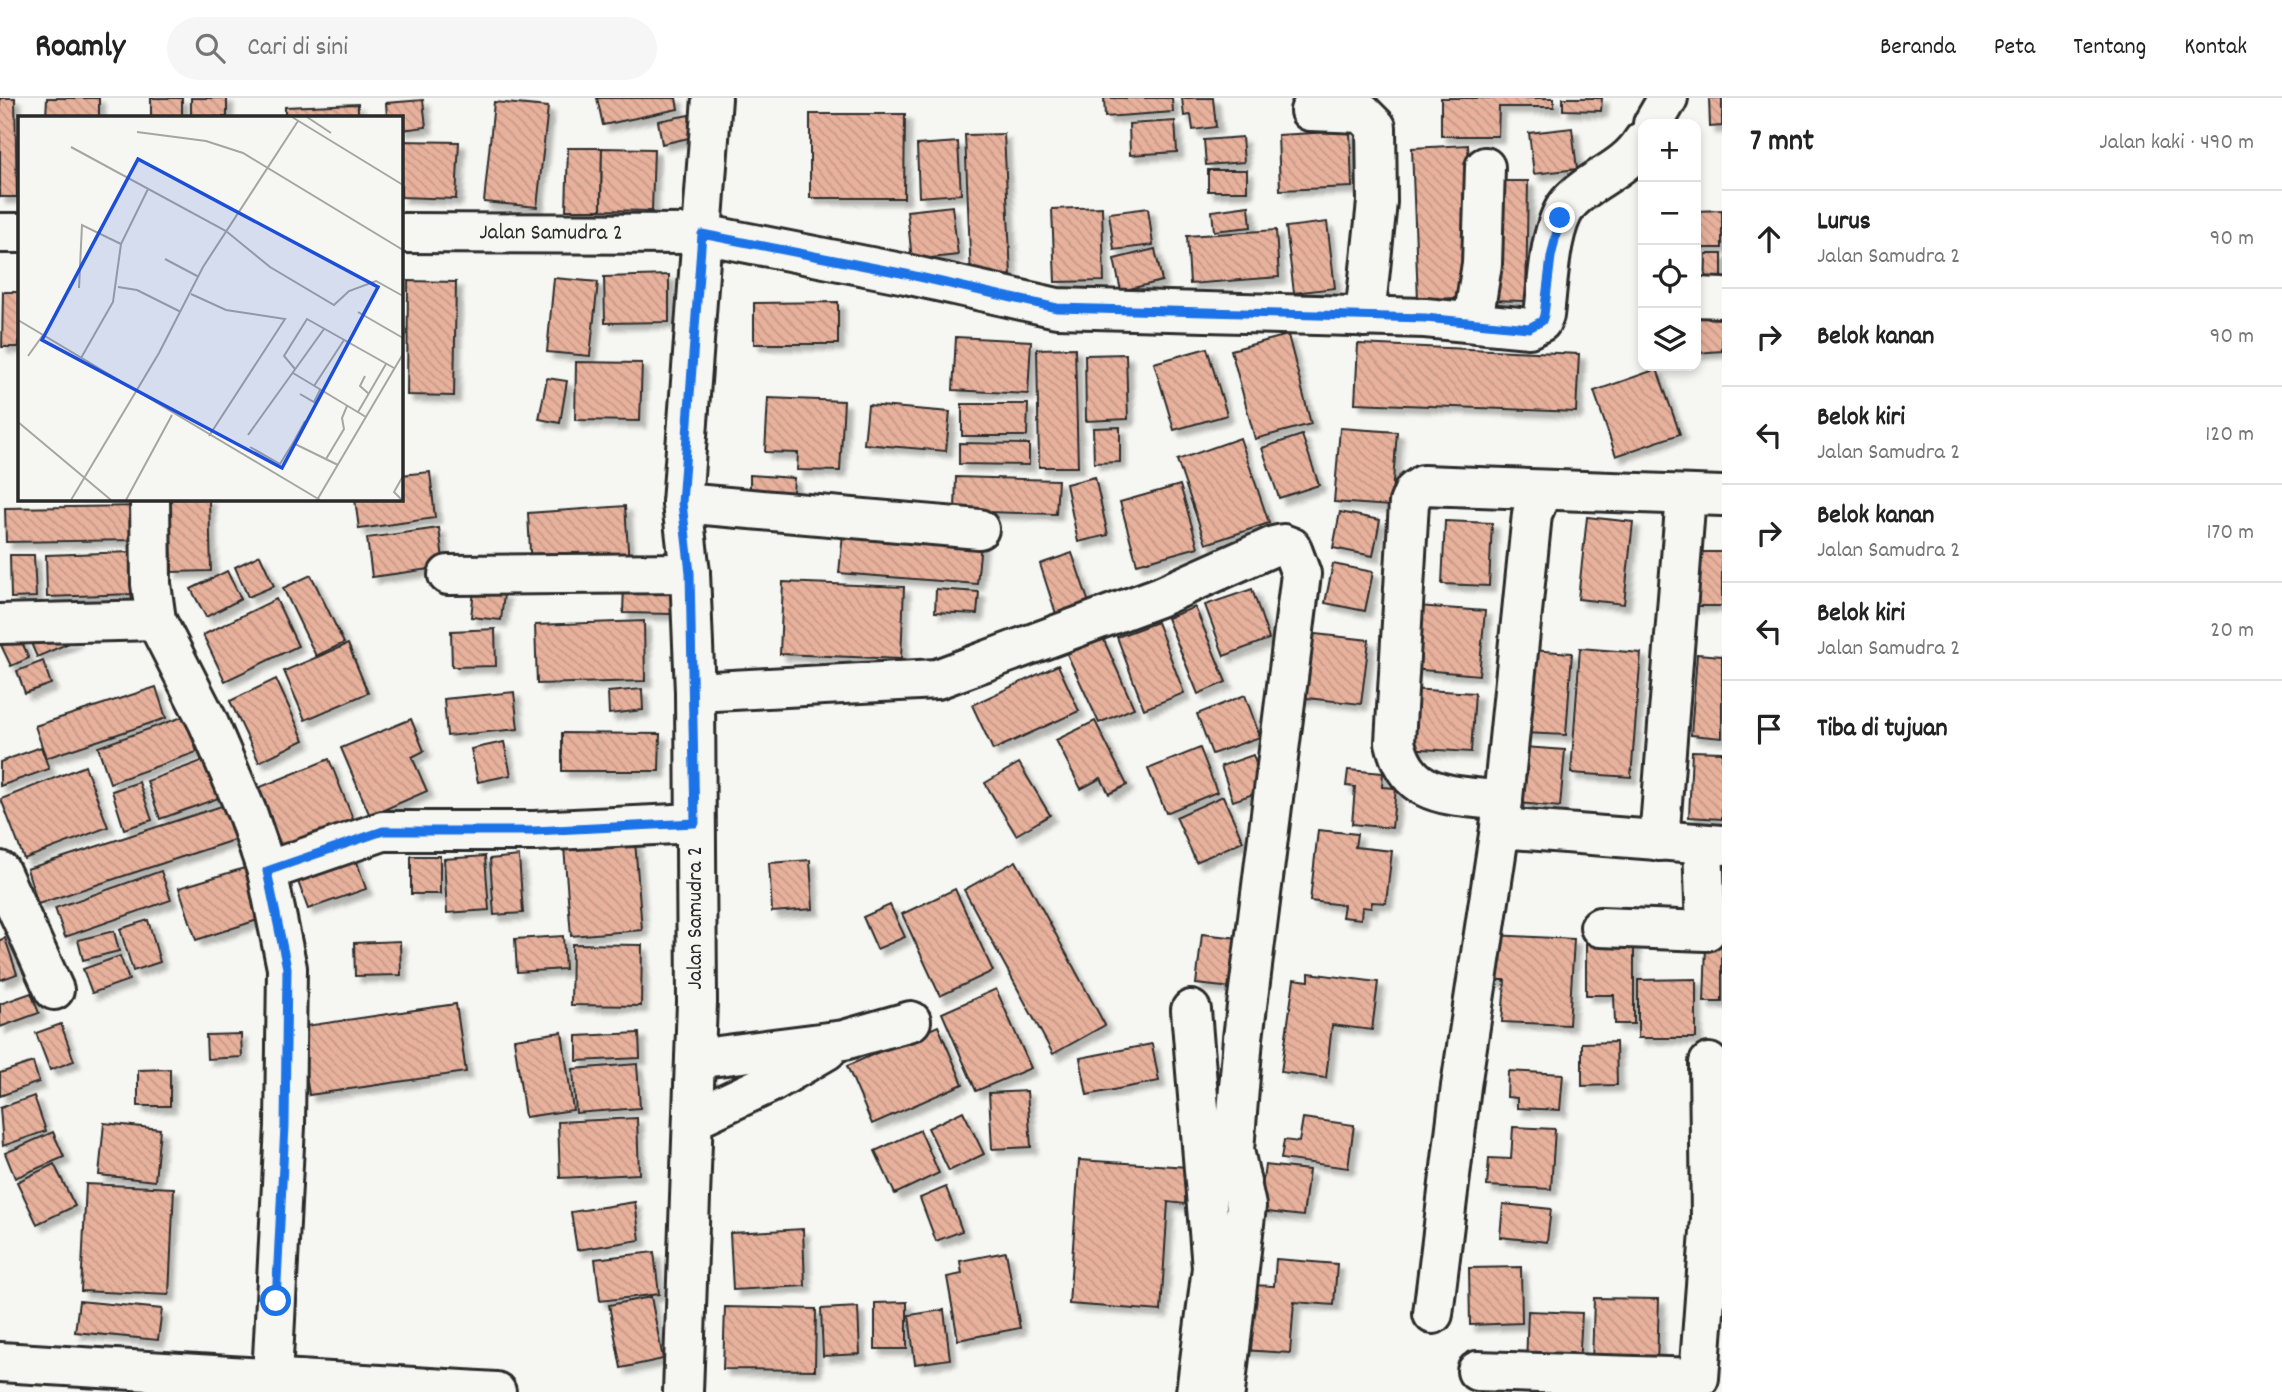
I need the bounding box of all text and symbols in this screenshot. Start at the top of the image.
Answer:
search box [167,17,657,80]
text: Roamly [35,25,125,72]
icon: search [191,29,229,67]
text: Cari di sini [247,30,348,67]
text: Beranda [1880,31,1956,65]
text: Peta [1994,31,2035,65]
text: Tentang [2073,31,2146,65]
text: Kontak [2184,31,2247,65]
inset map [18,116,402,500]
map controls [1638,119,1701,371]
button: + [1638,119,1701,182]
text: 7 mnt [1750,122,1814,165]
text: Jalan kaki · 490 m [2099,127,2254,160]
button: − [1638,182,1701,245]
route end [1544,202,1575,233]
text: Lurus [1817,204,1871,241]
street label: Jalan Samudra 2 [479,217,623,250]
icon: ahead [1750,220,1788,258]
text: 90 m [2210,223,2254,256]
text: Jalan Samudra 2 [1817,241,1960,274]
button: locate [1638,245,1701,308]
button: layers [1638,308,1701,371]
icon: right [1750,318,1788,356]
text: Belok kanan [1817,319,1934,356]
text: 90 m [2210,321,2254,354]
text: Belok kiri [1817,400,1905,437]
icon: left [1750,416,1788,454]
text: 120 m [2205,419,2254,452]
text: Jalan Samudra 2 [1817,437,1960,470]
text: Belok kanan [1817,498,1934,535]
icon: right [1750,514,1788,552]
text: 170 m [2207,517,2254,550]
text: Jalan Samudra 2 [1817,535,1960,568]
text: Belok kiri [1817,596,1905,633]
icon: left [1750,612,1788,650]
text: 20 m [2210,615,2254,648]
text: Jalan Samudra 2 [1817,633,1960,666]
icon: arrive [1750,710,1788,748]
text: Tiba di tujuan [1817,711,1948,748]
street label: Jalan Samudra 2 [680,846,713,990]
route start [260,1285,291,1316]

